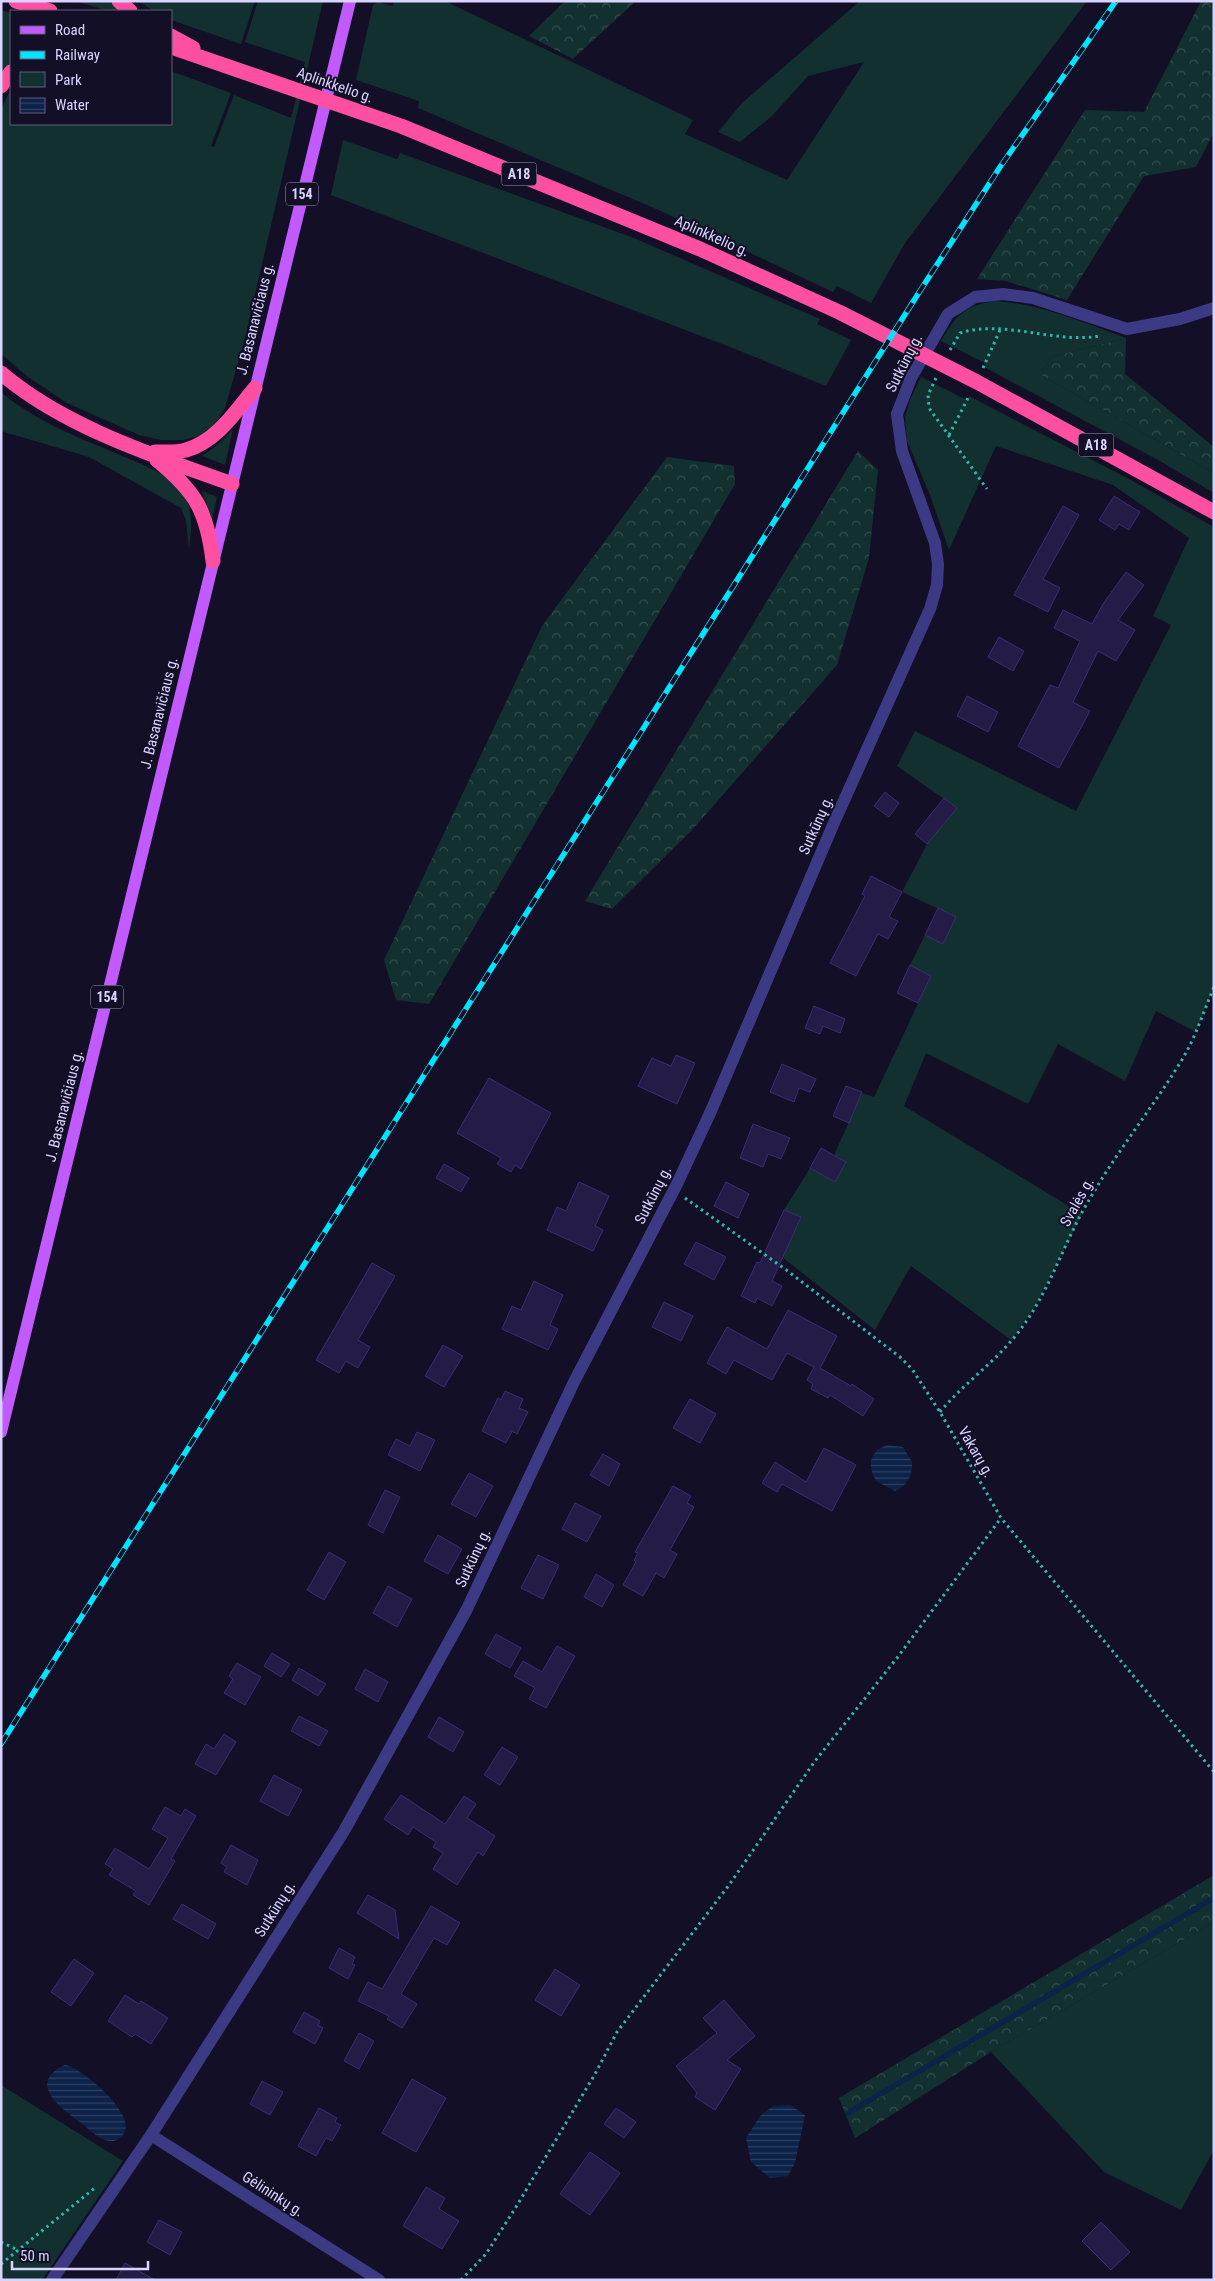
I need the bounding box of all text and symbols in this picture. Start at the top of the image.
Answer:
legend [10,10,172,125]
text: Road [55,21,85,39]
text: Railway [55,46,100,64]
street label: Aplinkkelio g. [294,63,376,107]
text: Park [55,71,82,89]
text: Water [55,96,90,114]
road number: A18 [502,162,536,185]
road number: 154 [286,182,318,205]
street label: Aplinkkelio g. [672,212,752,260]
street label: J. Basanavičiaus g. [232,261,278,377]
street label: Sutkūnų g. [882,331,926,395]
road number: A18 [1078,434,1114,456]
street label: J. Basanavičiaus g. [136,655,182,771]
street label: Sutkūnų g. [795,793,837,857]
road number: 154 [91,986,123,1009]
street label: J. Basanavičiaus g. [41,1048,87,1164]
street label: Sutkūnų g. [631,1163,675,1227]
street label: Svalės g. [1056,1174,1098,1230]
street label: Vakarų g. [954,1423,998,1481]
street label: Sutkūnų g. [452,1526,494,1590]
street label: Sutkūnų g. [251,1878,299,1940]
street label: Gėlininkų g. [239,2168,307,2220]
scale bar [12,2238,149,2270]
text: 50 m [20,2247,50,2265]

